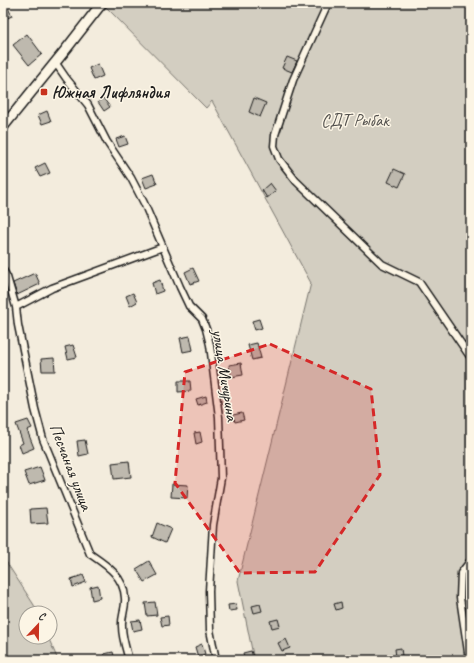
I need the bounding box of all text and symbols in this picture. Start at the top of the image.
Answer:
place label: Южная Лифляндия [52,82,171,103]
marker: Южная Лифляндия [39,87,49,97]
park label: СДТ Рыбак [321,110,390,131]
street label: улица Мичурина [207,327,243,424]
street label: Песчаная улица [45,421,98,515]
north arrow [18,605,58,645]
text: С [37,608,48,624]

